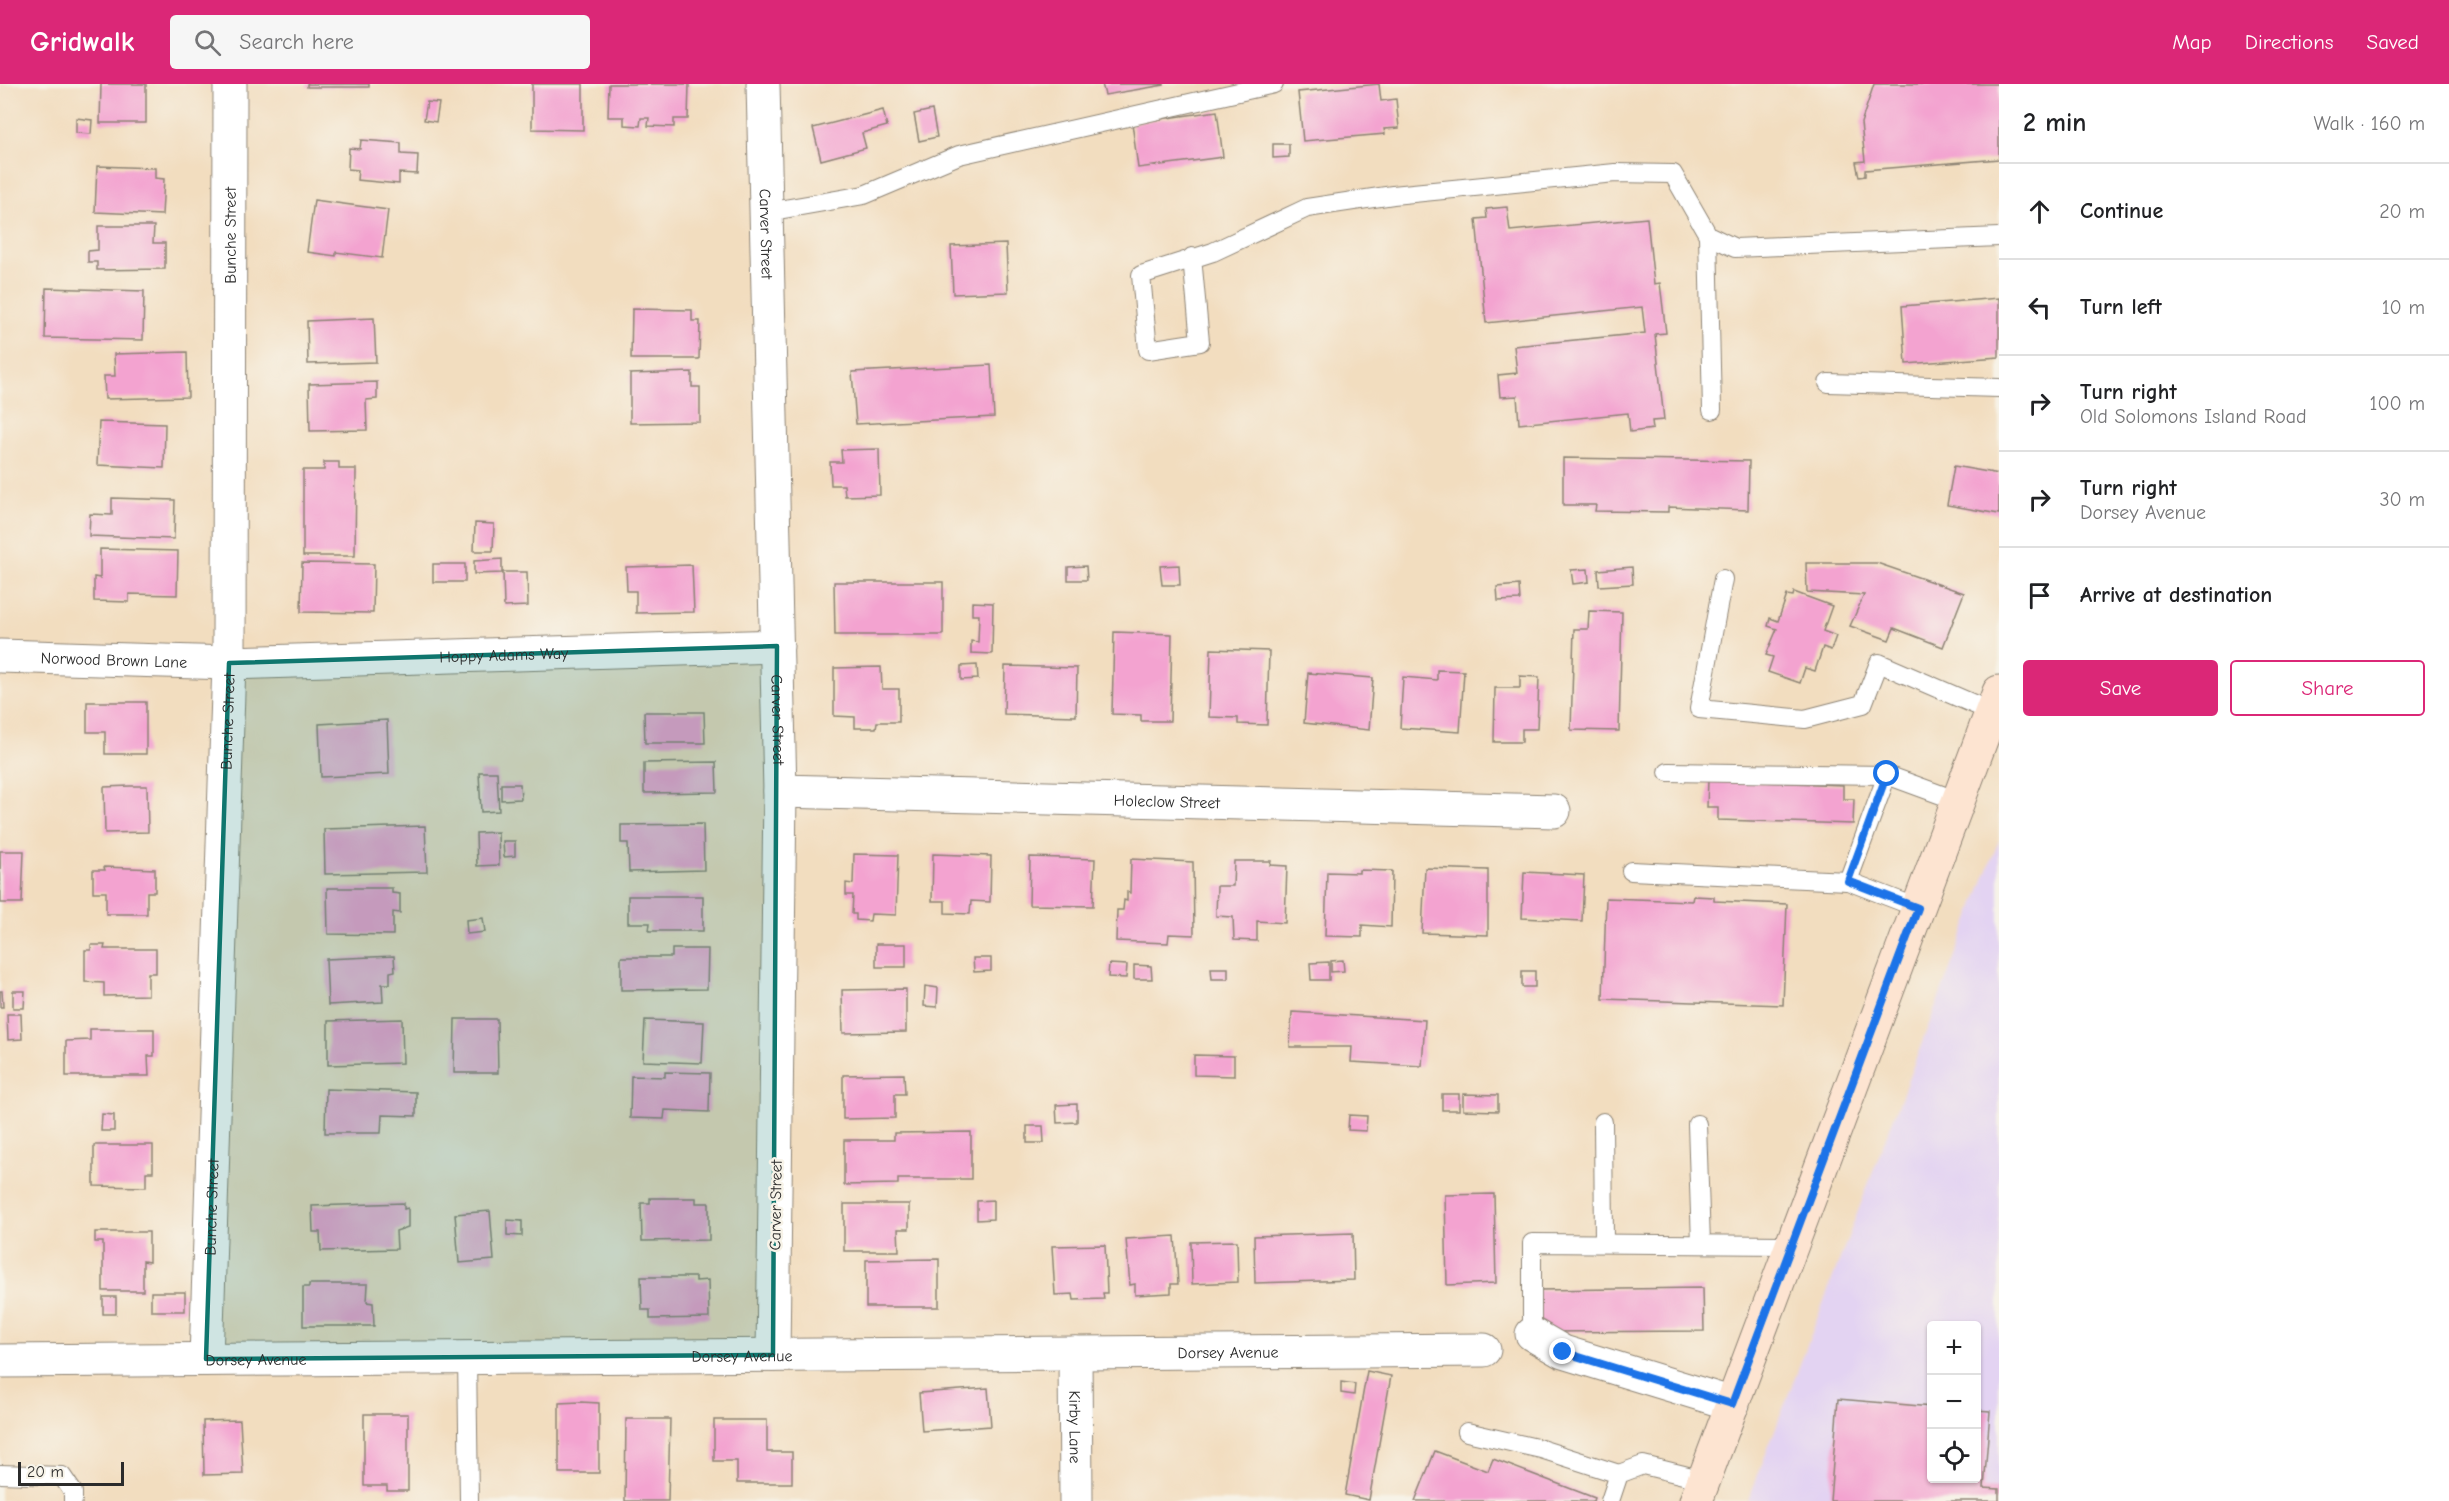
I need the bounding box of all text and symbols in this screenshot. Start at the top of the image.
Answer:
search box [170,15,590,69]
text: Gridwalk [30,26,134,58]
icon: search [191,26,224,59]
text: Search here [239,29,354,55]
text: Map [2172,30,2212,54]
text: Directions [2245,30,2334,54]
text: Saved [2367,30,2419,54]
text: 2 min [2023,108,2086,138]
text: Walk · 160 m [2314,112,2425,135]
street label: Bunche Street [222,187,240,284]
street label: Carver Street [756,188,776,280]
icon: ahead [2023,195,2056,228]
text: Continue [2080,198,2163,224]
text: 20 m [2379,200,2425,223]
icon: left [2023,291,2056,324]
text: Turn left [2080,294,2162,320]
text: 10 m [2382,296,2425,319]
text: Turn right [2080,379,2177,405]
icon: right [2023,387,2056,420]
text: 100 m [2370,392,2425,415]
text: Old Solomons Island Road [2080,405,2307,428]
text: Turn right [2080,475,2177,501]
icon: right [2023,483,2056,516]
text: 30 m [2379,488,2425,511]
text: Dorsey Avenue [2080,501,2206,524]
icon: arrive [2023,579,2056,612]
text: Arrive at destination [2080,582,2272,608]
street label: Hoppy Adams Way [439,644,569,666]
street label: Norwood Brown Lane [40,649,187,672]
button: Save [2023,660,2218,716]
button: Share [2230,660,2425,716]
street label: Bunche Street [217,672,239,770]
street label: Carver Street [767,674,787,766]
route start [1873,760,1899,786]
street label: Holeclow Street [1114,792,1221,812]
street label: Bunche Street [201,1158,223,1256]
street label: Carver Street [766,1159,786,1250]
map controls [1927,1321,1981,1483]
button: + [1927,1321,1981,1375]
route end [1549,1338,1575,1364]
street label: Dorsey Avenue [1177,1344,1278,1362]
street label: Dorsey Avenue [691,1347,792,1366]
street label: Dorsey Avenue [206,1351,306,1369]
button: − [1927,1375,1981,1429]
street label: Kirby Lane [1065,1391,1084,1463]
button: locate [1927,1429,1981,1483]
scale bar [18,1459,124,1486]
text: 20 m [27,1463,64,1481]

